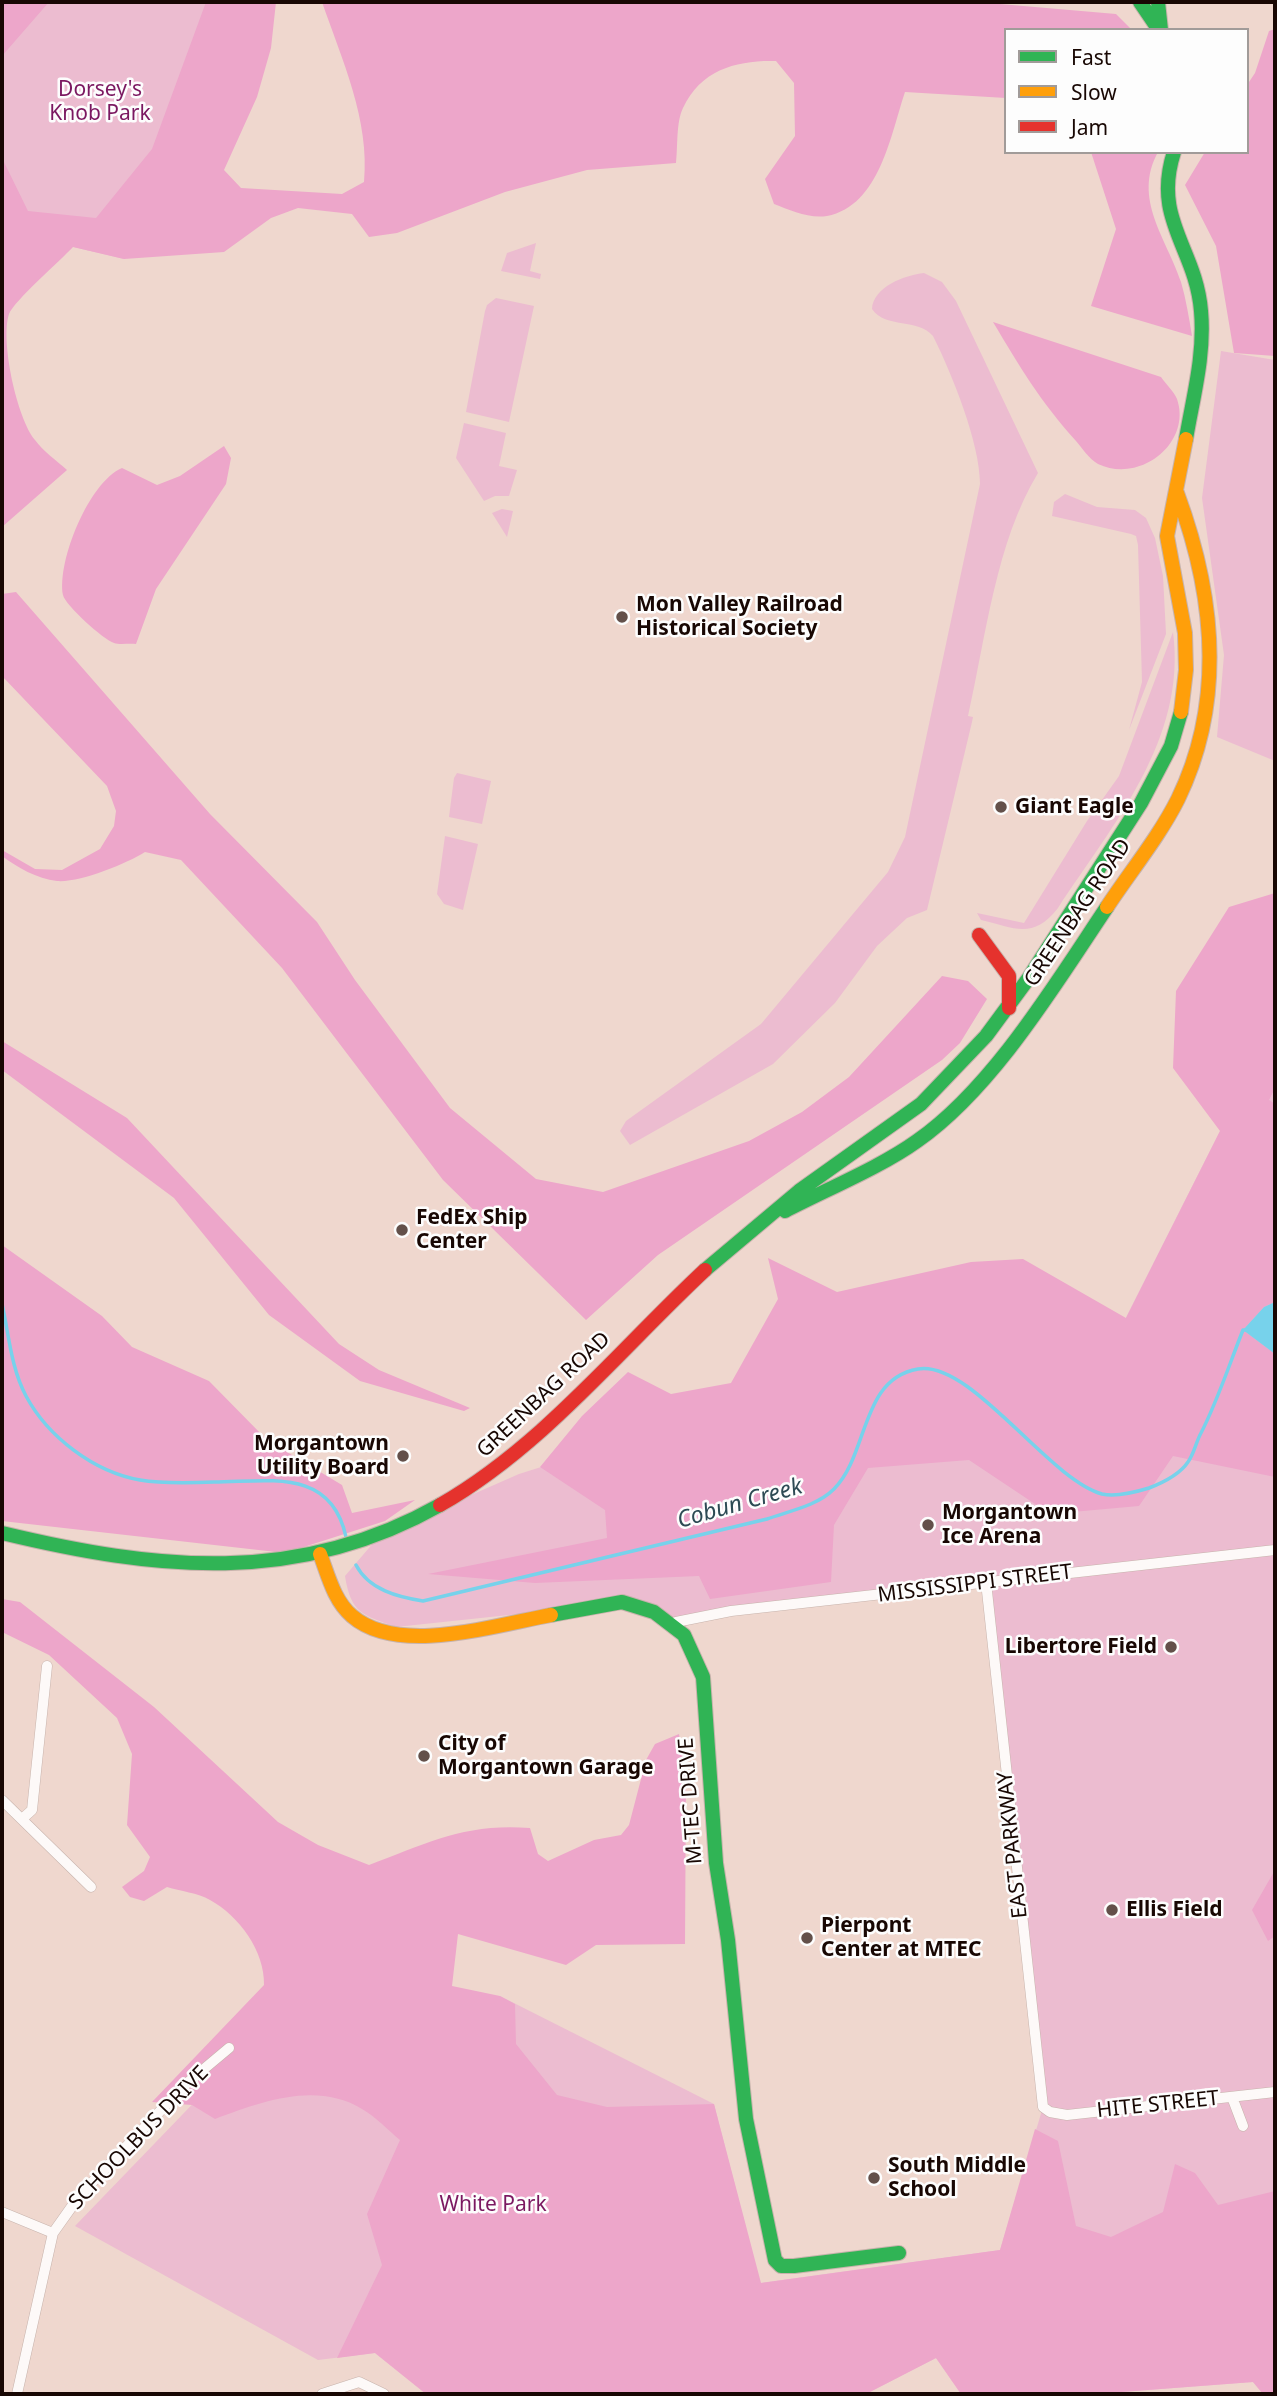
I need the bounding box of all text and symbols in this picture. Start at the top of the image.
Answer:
legend [1004,28,1249,154]
text: Fast [1071,43,1111,71]
park label: Dorsey's Knob Park [49,77,151,127]
text: Slow [1071,78,1117,106]
text: Jam [1071,113,1108,141]
place label: Mon Valley Railroad Historical Society [636,592,843,642]
marker: Mon Valley Railroad Historical Society [614,609,630,625]
place label: Giant Eagle [1015,794,1134,820]
marker: Giant Eagle [993,799,1009,815]
street label: GREENBAG ROAD [1019,834,1137,992]
place label: FedEx Ship Center [416,1205,527,1255]
marker: FedEx Ship Center [394,1222,410,1238]
street label: GREENBAG ROAD [472,1327,616,1463]
place label: Morgantown Utility Board [254,1431,389,1481]
marker: Morgantown Utility Board [395,1448,411,1464]
water label: Cobun Creek [674,1473,806,1535]
place label: Morgantown Ice Arena [942,1500,1077,1550]
marker: Morgantown Ice Arena [920,1517,936,1533]
street label: MISSISSIPPI STREET [876,1560,1074,1608]
place label: Libertore Field [1005,1634,1157,1660]
marker: Libertore Field [1163,1639,1179,1655]
place label: City of Morgantown Garage [438,1731,654,1781]
street label: M-TEC DRIVE [674,1737,708,1865]
marker: City of Morgantown Garage [416,1748,432,1764]
street label: EAST PARKWAY [993,1770,1033,1920]
place label: Ellis Field [1126,1897,1222,1923]
marker: Ellis Field [1104,1902,1120,1918]
place label: Pierpont Center at MTEC [821,1913,981,1963]
marker: Pierpont Center at MTEC [799,1930,815,1946]
street label: SCHOOLBUS DRIVE [64,2061,214,2215]
street label: HITE STREET [1096,2086,1220,2124]
place label: South Middle School [888,2153,1026,2203]
marker: South Middle School [866,2170,882,2186]
park label: White Park [439,2192,547,2218]

